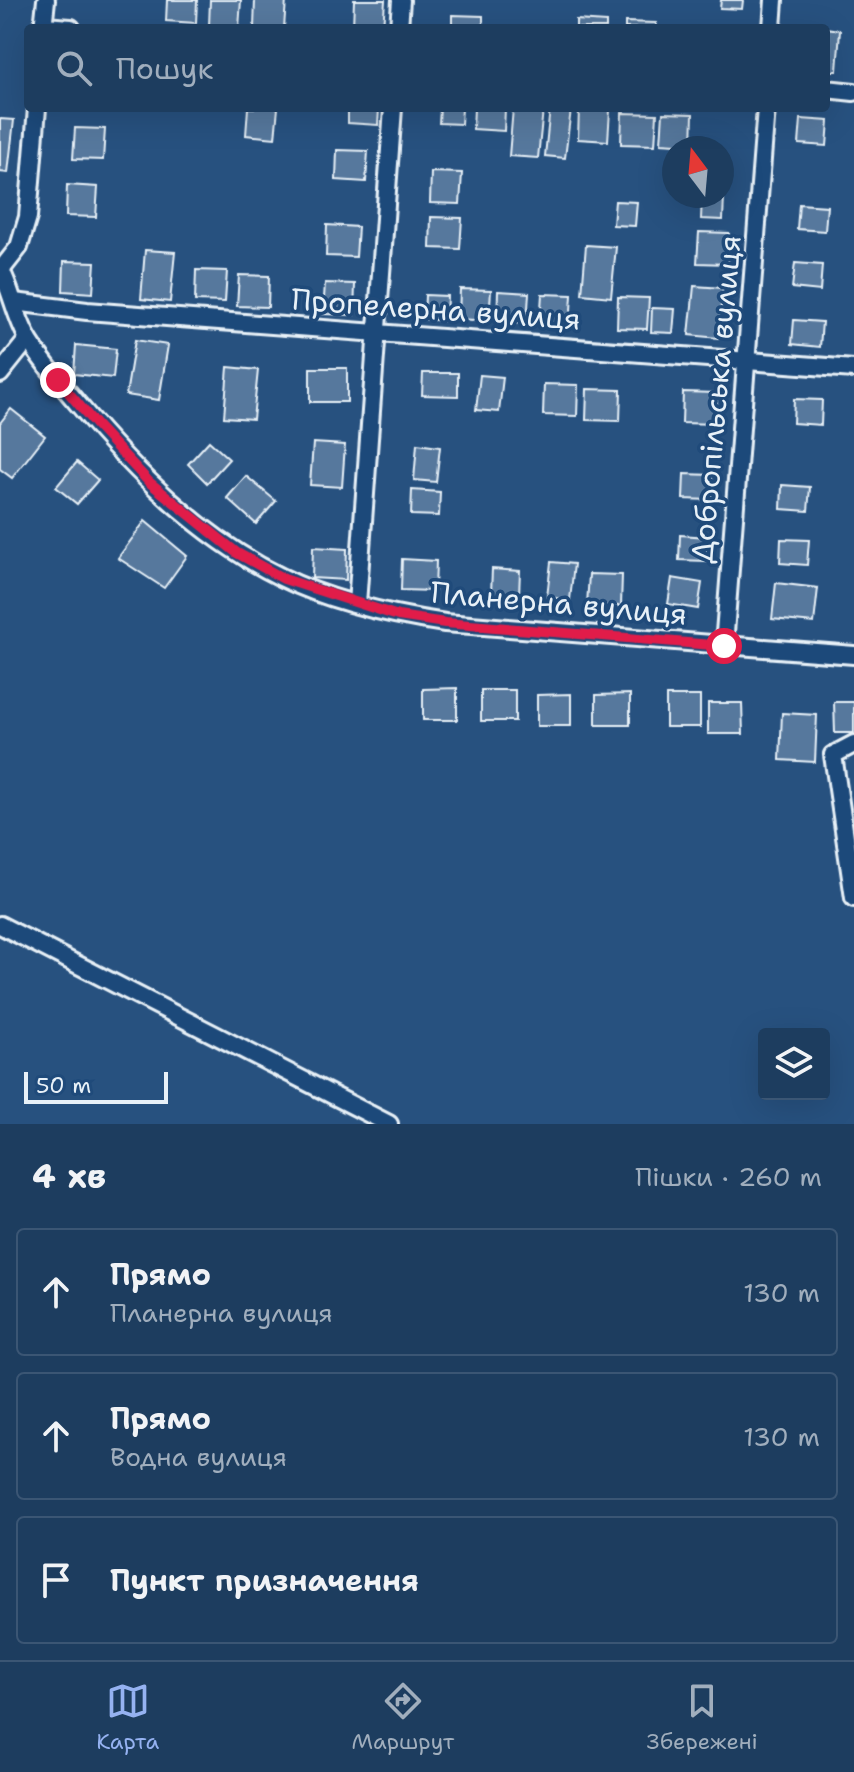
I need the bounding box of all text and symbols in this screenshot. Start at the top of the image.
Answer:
search box [24,24,830,112]
icon: search [52,46,96,90]
text: Пошук [116,48,213,89]
north arrow [662,136,734,208]
street label: Добропільська вулиця [681,233,751,565]
street label: Пропелерна вулиця [290,278,582,340]
route end [40,362,76,398]
street label: Планерна вулиця [429,571,689,635]
route start [706,628,742,664]
map controls [758,1028,830,1100]
button: layers [758,1028,830,1100]
scale bar [24,1068,168,1104]
text: 50 m [36,1071,91,1100]
text: 4 хв [32,1153,106,1199]
text: Пішки · 260 m [635,1159,822,1194]
text: Прямо [110,1254,211,1295]
icon: ahead [34,1270,78,1314]
text: 130 m [743,1275,820,1310]
text: Планерна вулиця [110,1295,333,1330]
text: Прямо [110,1398,211,1439]
icon: ahead [34,1414,78,1458]
text: 130 m [743,1419,820,1454]
text: Водна вулиця [110,1439,287,1474]
icon: arrive [34,1558,78,1602]
text: Пункт призначення [110,1560,419,1601]
tab: Карта [96,1679,159,1756]
tab: Маршрут [351,1679,454,1756]
tab: Збережені [646,1679,758,1756]

